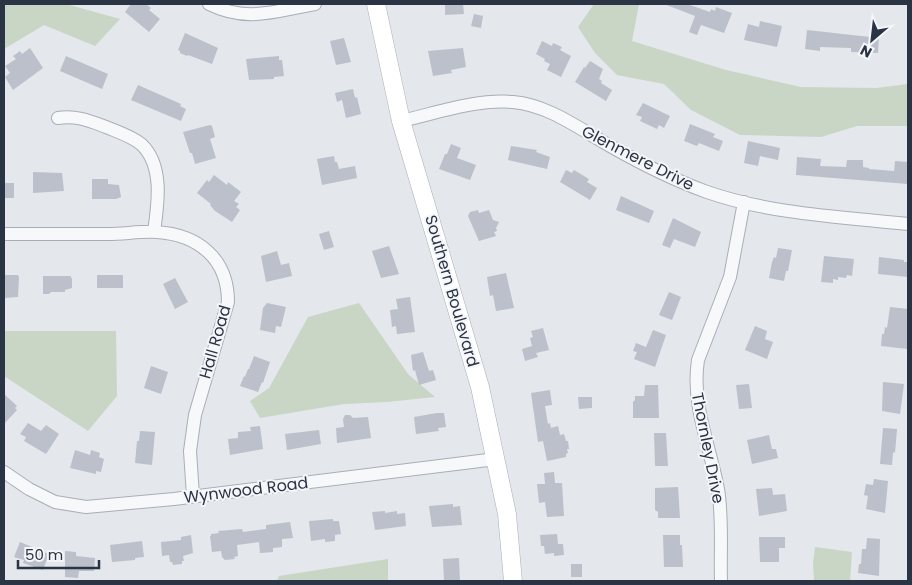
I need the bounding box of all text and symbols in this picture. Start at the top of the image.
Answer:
north arrow [847,15,897,65]
text: N [857,40,875,63]
street label: Glenmere Drive [578,120,698,196]
street label: Southern Boulevard [419,212,485,370]
street label: Hall Road [194,302,236,382]
street label: Thornley Drive [686,391,730,506]
street label: Wynwood Road [182,471,310,509]
scale bar [18,538,99,570]
text: 50 m [25,544,63,565]

